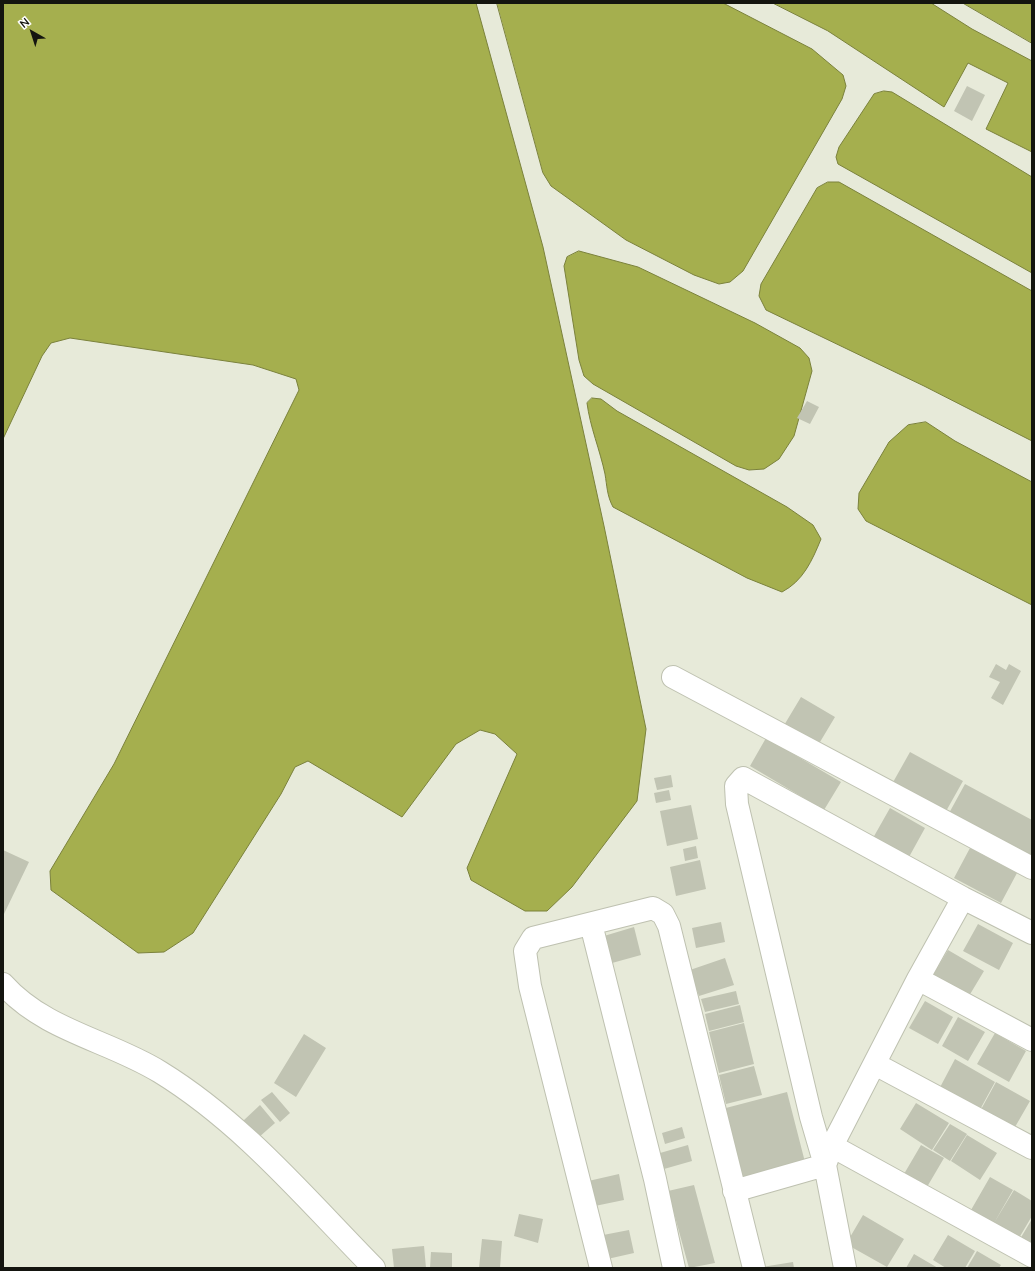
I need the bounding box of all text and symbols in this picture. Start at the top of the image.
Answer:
north arrow [12,12,52,52]
text: N [17,15,32,31]

